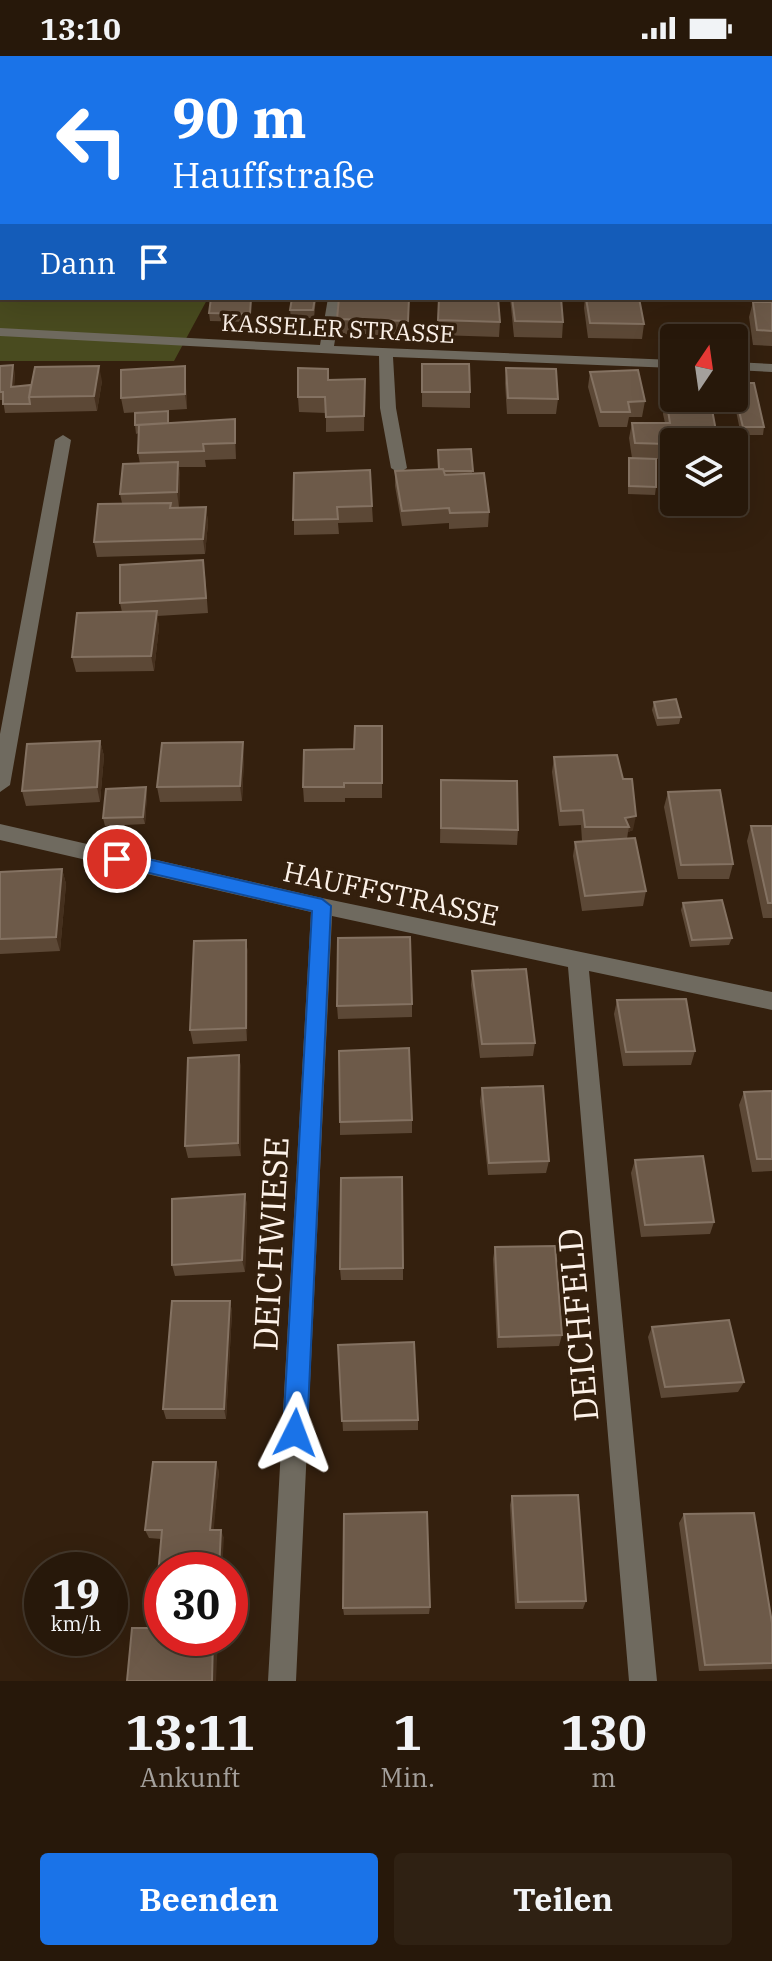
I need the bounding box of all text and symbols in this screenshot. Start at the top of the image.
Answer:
text: 13:10 [40,9,121,48]
text: 90 m [172,81,307,153]
icon: left [40,88,144,192]
text: Hauffstraße [172,151,375,198]
icon: arrive [132,240,176,284]
text: Dann [40,243,116,282]
street label: KASSELER STRASSE [220,306,456,350]
north arrow [660,324,748,412]
map controls [660,324,748,516]
button: layers [660,428,748,516]
pin [83,825,151,893]
icon: arrive [95,837,139,881]
street label: HAUFFSTRASSE [280,852,502,934]
street label: DEICHWIESE [242,1136,298,1352]
street label: DEICHFELD [547,1227,607,1423]
position arrow [253,1391,337,1475]
speed limit sign: 30 [144,1552,248,1656]
text: 19 [52,1568,100,1620]
text: km/h [51,1610,101,1637]
text: 13:11 [125,1701,255,1763]
text: 1 [393,1701,422,1763]
text: 130 [560,1701,647,1763]
text: Ankunft [140,1760,240,1794]
text: Min. [380,1760,435,1794]
text: m [591,1760,616,1794]
button: Beenden [40,1853,378,1945]
button: Teilen [394,1853,732,1945]

